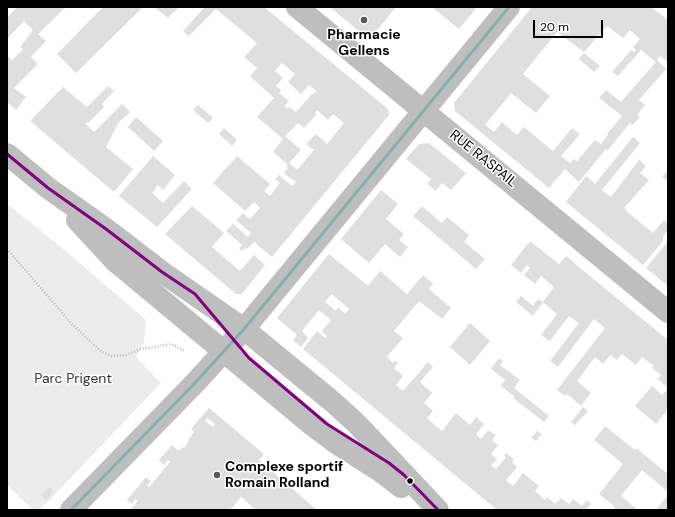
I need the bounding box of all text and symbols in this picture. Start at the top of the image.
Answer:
scale bar [535,12,605,38]
marker: Pharmacie Gellens [359,15,369,25]
text: 20 m [540,19,569,35]
place label: Pharmacie Gellens [327,27,401,60]
street label: RUE RASPAIL [446,127,520,191]
park label: Parc Prigent [34,371,112,387]
place label: Complexe sportif Romain Rolland [225,459,343,492]
marker: Complexe sportif Romain Rolland [212,470,222,480]
unlabelled marker [405,476,415,486]

